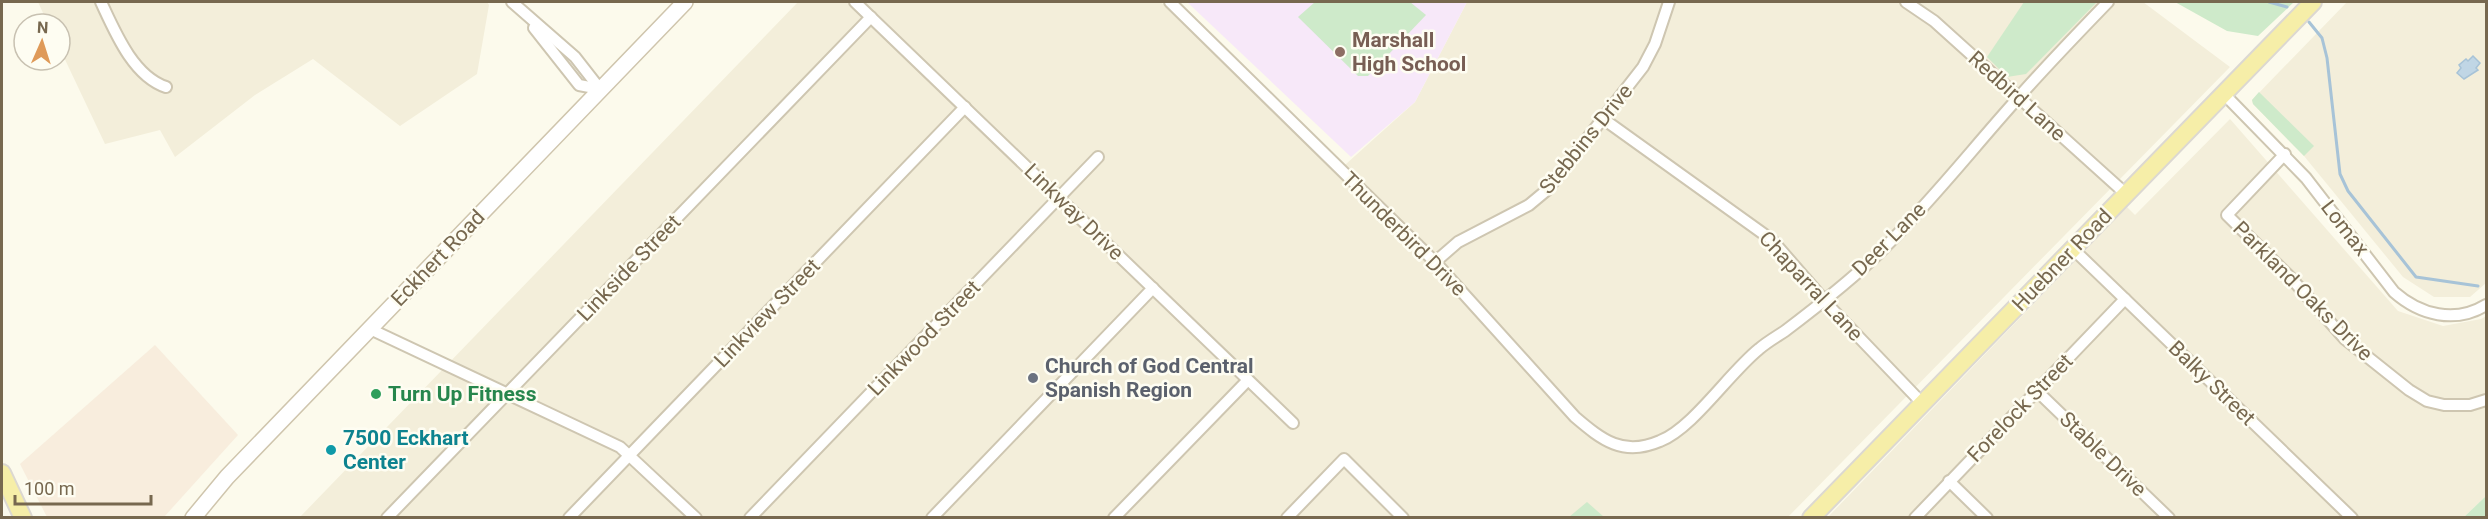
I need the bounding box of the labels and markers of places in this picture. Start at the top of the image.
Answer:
place label: Marshall High School [1352,28,1466,76]
marker: Marshall High School [1333,45,1347,59]
place label: Church of God Central Spanish Region [1045,354,1254,402]
marker: Church of God Central Spanish Region [1026,371,1040,385]
place label: Turn Up Fitness [388,382,537,406]
marker: Turn Up Fitness [369,387,383,401]
place label: 7500 Eckhart Center [343,426,469,474]
marker: 7500 Eckhart Center [324,443,338,457]

